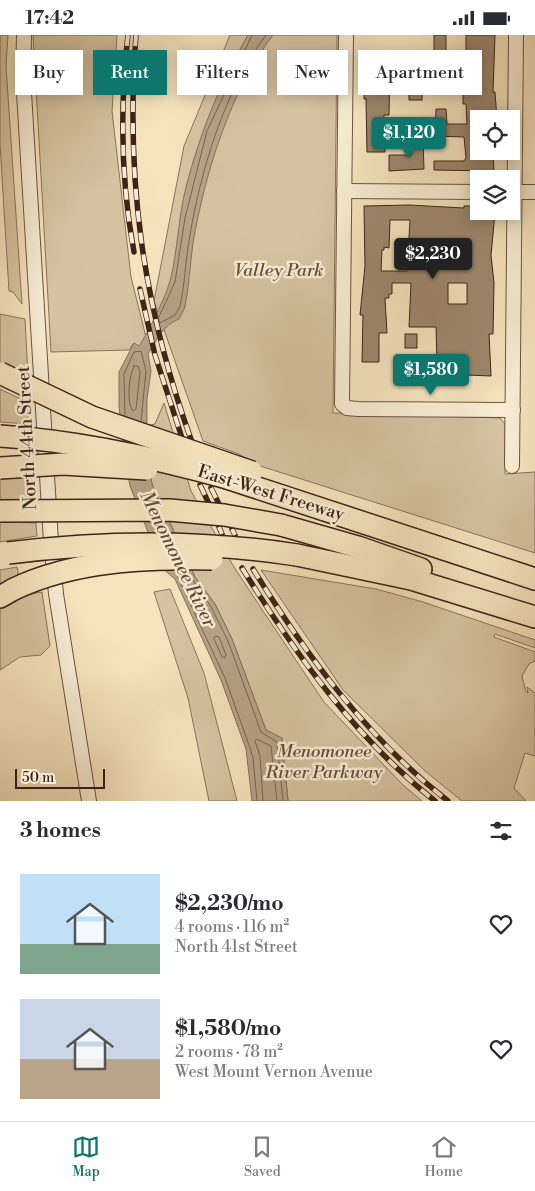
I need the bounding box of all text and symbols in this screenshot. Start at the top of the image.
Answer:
text: 17:42 [25,6,74,30]
chip: Buy [15,50,83,95]
chip: Rent [93,50,167,95]
chip: Filters [177,50,267,95]
chip: New [277,50,348,95]
chip: Apartment [358,50,482,95]
map controls [470,110,520,220]
button: locate [470,110,520,160]
pin: $1,120 [368,117,450,159]
text: $1,120 [383,123,435,143]
button: layers [470,170,520,220]
pin: $2,230 [392,237,474,280]
text: $2,230 [405,244,461,264]
park label: Valley Park [235,259,323,282]
pin: $1,580 [390,353,472,396]
text: $1,580 [404,360,458,380]
street label: North 44th Street [12,365,42,511]
street label: East-West Freeway [195,460,347,526]
water label: Menomonee River [134,487,222,632]
park label: Menomonee River Parkway [265,740,383,784]
scale bar [15,766,105,789]
text: 50 m [22,769,54,787]
icon: filters [487,817,515,845]
text: 3 homes [20,818,101,844]
text: $2,230/mo [175,891,284,917]
icon: home [60,894,120,954]
icon: heart [487,910,515,938]
text: 4 rooms · 116 m² [175,917,289,937]
text: North 41st Street [175,937,298,957]
text: $1,580/mo [175,1016,281,1042]
icon: home [60,1019,120,1079]
icon: heart [487,1035,515,1063]
text: 2 rooms · 78 m² [175,1042,283,1062]
text: West Mount Vernon Avenue [175,1062,373,1082]
tab: Map [72,1133,100,1181]
tab: Saved [244,1133,281,1181]
tab: Home [425,1133,463,1181]

